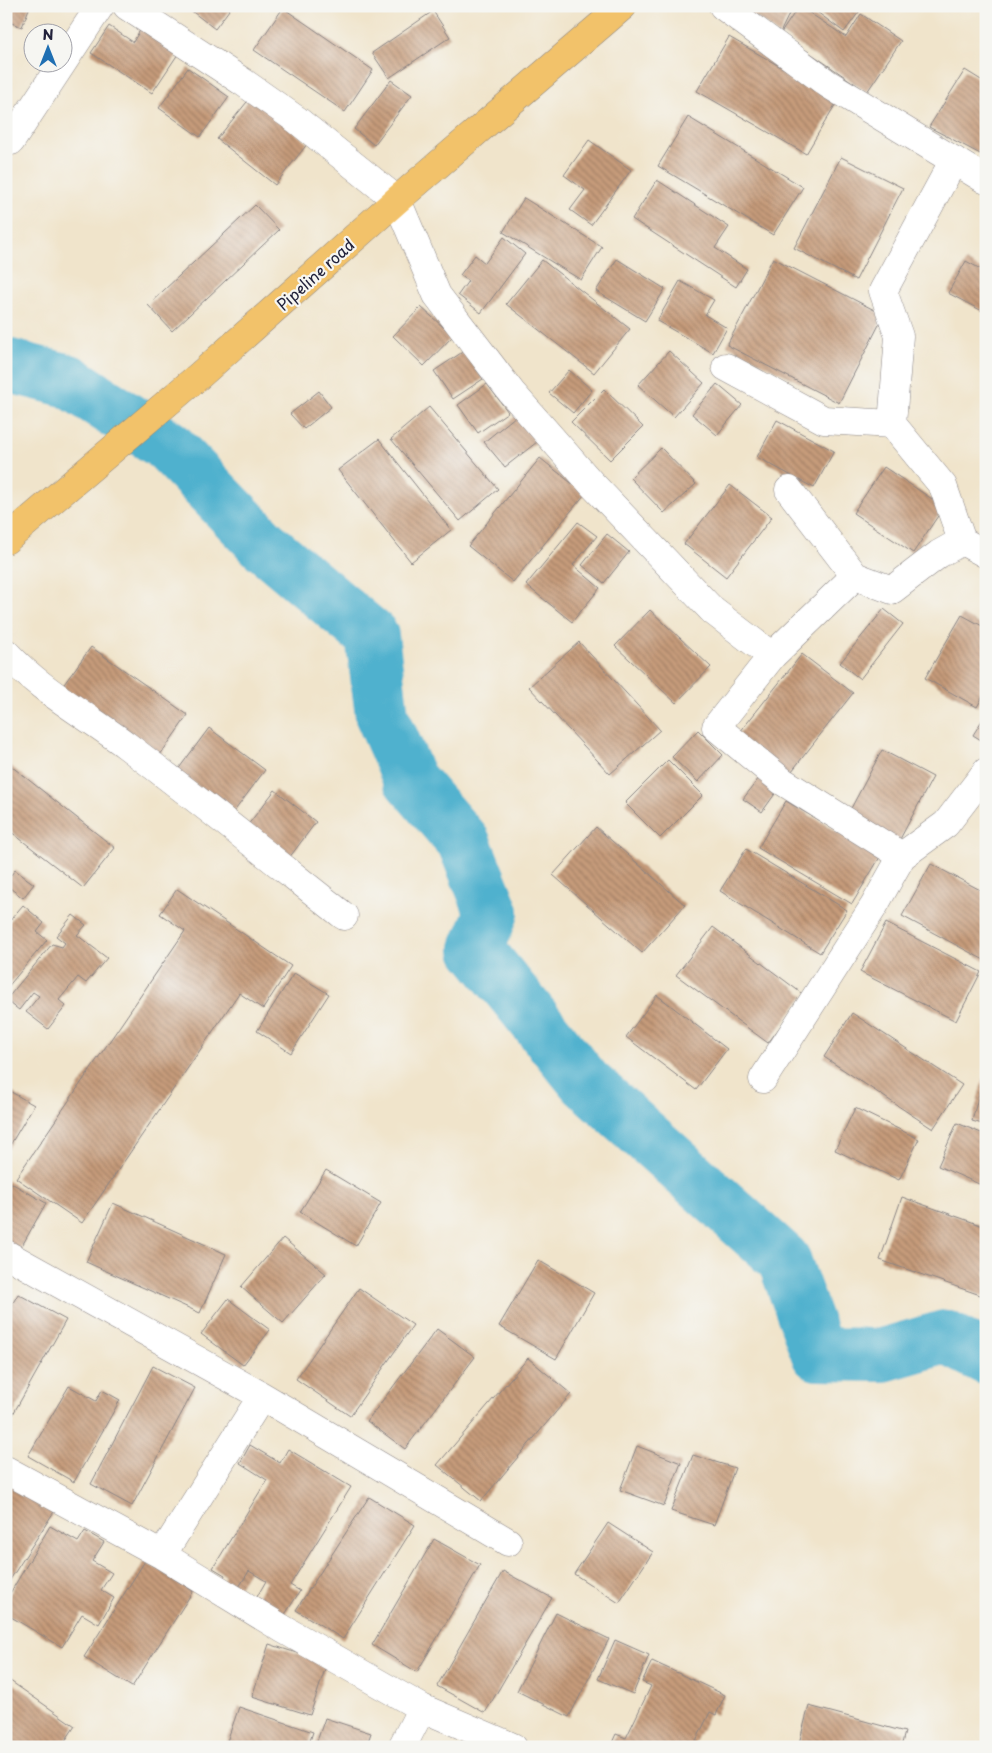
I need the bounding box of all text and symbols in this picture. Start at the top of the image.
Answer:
north arrow [22,22,72,72]
text: N [42,24,54,45]
street label: Pipeline road [271,232,359,316]

